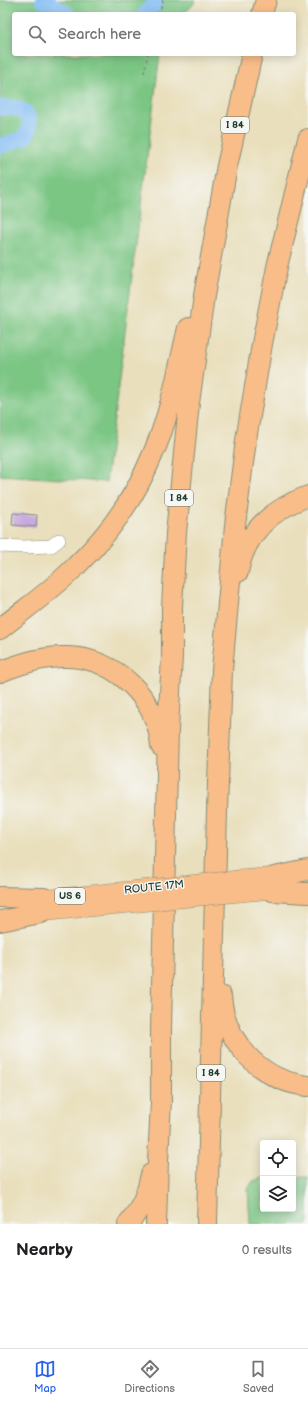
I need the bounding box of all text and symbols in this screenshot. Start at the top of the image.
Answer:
search box [12,12,296,56]
icon: search [26,23,48,45]
text: Search here [58,25,141,44]
road number: I 84 [221,117,249,133]
road number: I 84 [165,490,193,506]
street label: ROUTE 17M [123,877,185,897]
road number: US 6 [55,888,85,904]
road number: I 84 [197,1065,225,1081]
map controls [260,1140,296,1212]
button: locate [260,1140,296,1176]
button: layers [260,1176,296,1212]
text: Nearby [16,1240,73,1260]
text: 0 results [242,1242,292,1258]
tab: Map [34,1358,56,1395]
tab: Directions [124,1358,175,1395]
tab: Saved [243,1358,274,1395]

